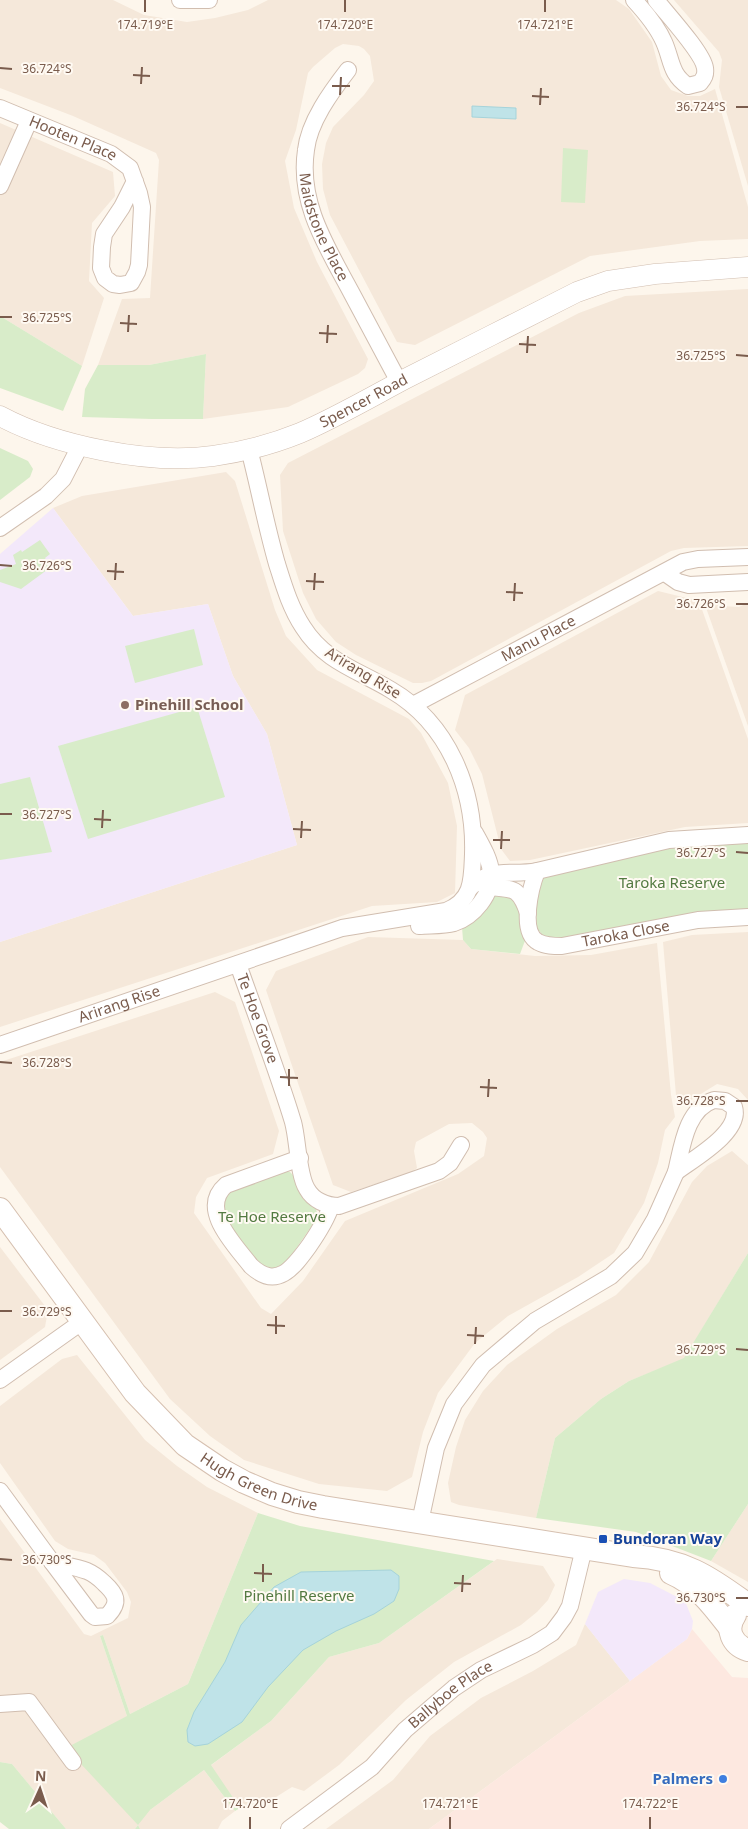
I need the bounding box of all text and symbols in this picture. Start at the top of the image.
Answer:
text: 174.719°E [117,16,173,33]
text: 174.720°E [317,16,373,33]
text: 174.721°E [517,16,573,33]
text: 36.724°S [22,60,72,77]
text: 36.724°S [676,98,726,115]
street label: Hooten Place [26,110,122,165]
street label: Maidstone Place [296,172,354,284]
text: 36.725°S [22,309,72,326]
text: 36.725°S [676,347,726,364]
street label: Spencer Road [316,368,411,432]
text: 36.726°S [22,557,72,574]
text: 36.726°S [676,595,726,612]
street label: Manu Place [497,610,579,666]
street label: Arirang Rise [322,642,405,703]
place label: Pinehill School [135,694,244,714]
marker: Pinehill School [119,699,131,711]
text: 36.727°S [22,806,72,823]
text: 36.727°S [676,844,726,861]
park label: Taroka Reserve [619,872,725,892]
street label: Taroka Close [580,915,671,951]
street label: Te Hoe Grove [233,971,284,1066]
street label: Arirang Rise [75,980,162,1027]
text: 36.728°S [22,1054,72,1071]
text: 36.728°S [676,1092,726,1109]
park label: Te Hoe Reserve [218,1206,326,1226]
text: 36.729°S [22,1303,72,1320]
text: 36.729°S [676,1341,726,1358]
street label: Hugh Green Drive [197,1447,319,1515]
place label: Bundoran Way [613,1528,723,1548]
marker: Bundoran Way [597,1533,609,1545]
text: 36.730°S [22,1551,72,1568]
park label: Pinehill Reserve [243,1585,355,1605]
text: 36.730°S [676,1589,726,1606]
street label: Ballyboe Place [403,1655,495,1732]
north arrow [15,1764,65,1814]
text: N [35,1766,47,1785]
place label: Palmers [652,1768,713,1788]
marker: Palmers [717,1773,729,1785]
text: 174.720°E [222,1795,278,1812]
text: 174.721°E [422,1795,478,1812]
text: 174.722°E [622,1795,678,1812]

